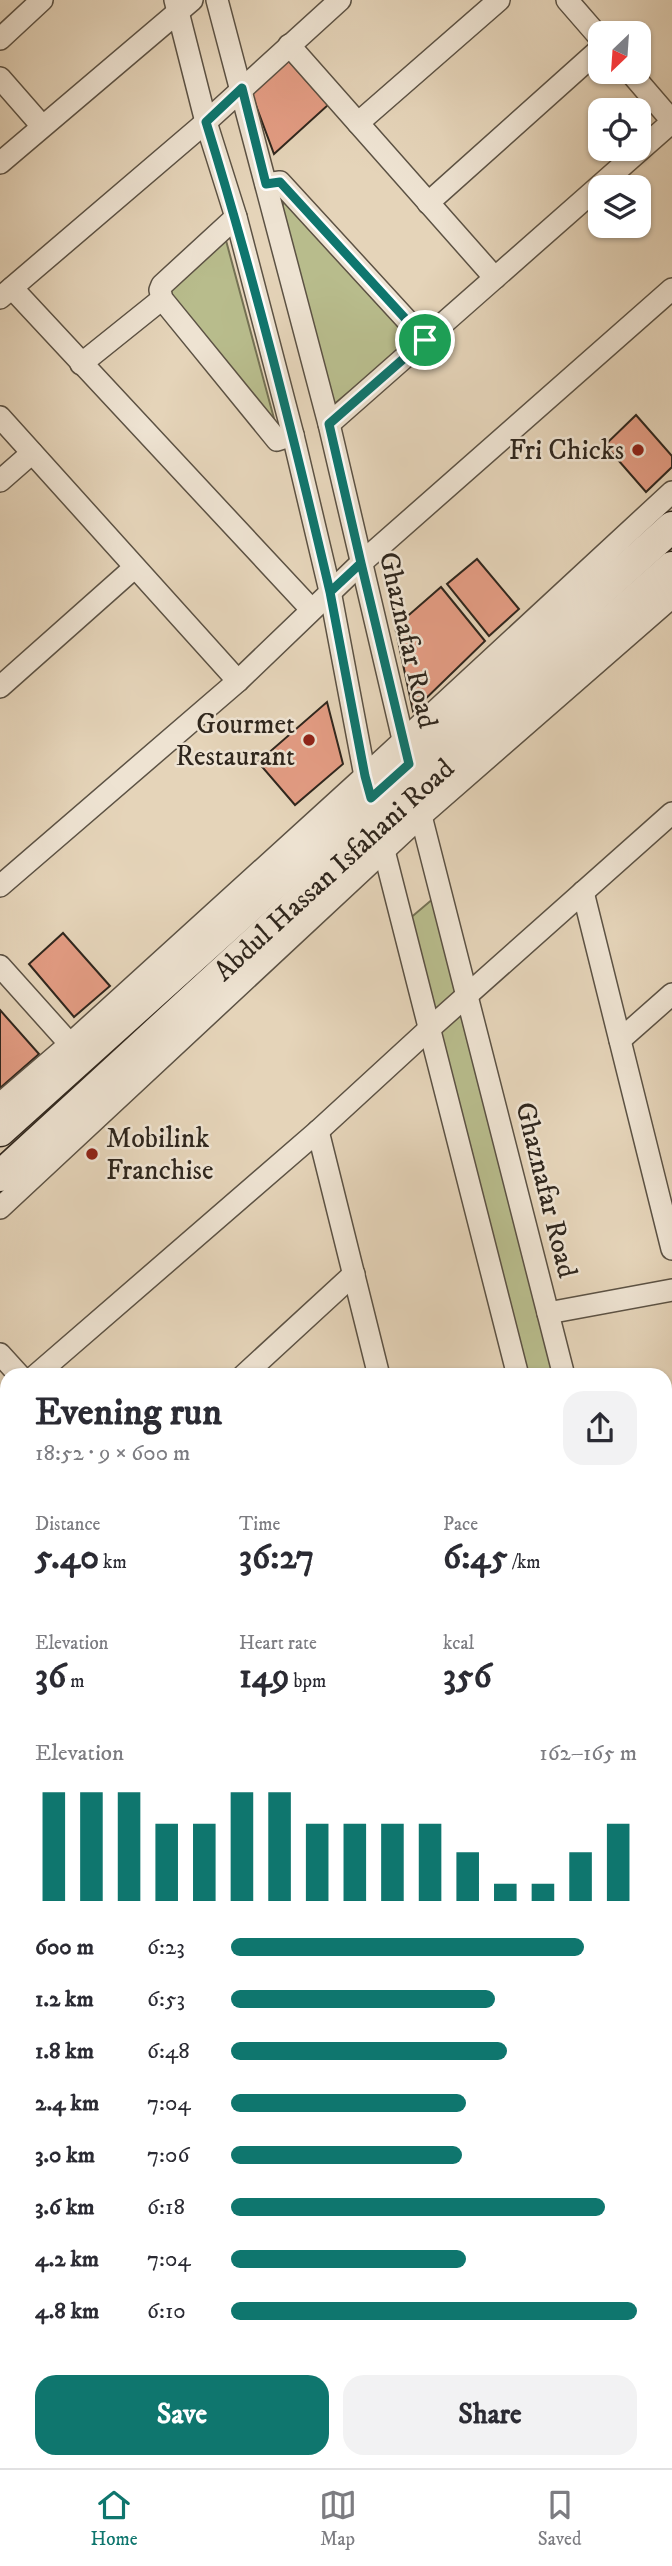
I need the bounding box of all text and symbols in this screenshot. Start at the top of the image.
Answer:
north arrow [588,21,651,84]
map controls [588,21,651,238]
button: locate [588,98,651,161]
button: layers [588,175,651,238]
pin [395,310,455,370]
icon: arrive [406,321,444,359]
place label: Fri Chicks [509,433,624,468]
marker: Fri Chicks [630,442,646,458]
street label: Ghaznafar Road [371,548,445,732]
place label: Gourmet Restaurant [175,707,295,774]
marker: Gourmet Restaurant [301,732,317,748]
street label: Abdul Hassan Isfahani Road [206,751,461,989]
street label: Ghaznafar Road [507,1098,585,1282]
place label: Mobilink Franchise [106,1121,214,1188]
marker: Mobilink Franchise [84,1146,100,1162]
text: Evening run [35,1389,222,1437]
button: share [563,1391,637,1465]
text: 18:52 · 9 × 600 m [35,1439,190,1468]
text: Distance [35,1513,100,1536]
text: Time [239,1513,280,1536]
text: Pace [443,1513,478,1536]
text: 5.40 [35,1536,99,1580]
text: 36:27 [239,1536,314,1580]
text: 6:45 [443,1536,508,1580]
text: km [99,1551,127,1574]
text: /km [508,1551,541,1574]
text: Elevation [35,1632,109,1655]
text: Heart rate [239,1632,317,1655]
text: kcal [443,1632,474,1655]
text: 36 [35,1655,66,1699]
text: 149 [239,1655,289,1699]
text: 356 [443,1655,492,1699]
text: m [66,1670,85,1693]
text: bpm [289,1670,326,1693]
text: Elevation [35,1739,124,1768]
text: 162–165 m [539,1739,637,1768]
text: 600 m [35,1933,94,1962]
text: 6:23 [147,1933,185,1962]
text: 1.2 km [35,1985,94,2014]
text: 6:53 [147,1985,185,2014]
text: 1.8 km [35,2037,94,2066]
text: 6:48 [147,2037,190,2066]
text: 2.4 km [35,2089,99,2118]
text: 7:04 [147,2089,191,2118]
text: 3.0 km [35,2141,95,2170]
text: 7:06 [147,2141,189,2170]
text: 3.6 km [35,2193,95,2222]
text: 6:18 [147,2193,185,2222]
text: 4.2 km [35,2245,99,2274]
text: 7:04 [147,2245,191,2274]
text: 4.8 km [35,2297,99,2326]
text: 6:10 [147,2297,186,2326]
button: Save [35,2375,329,2455]
button: Share [343,2375,637,2455]
tab: Home [91,2486,138,2551]
tab: Map [319,2486,357,2551]
tab: Saved [538,2486,581,2551]

